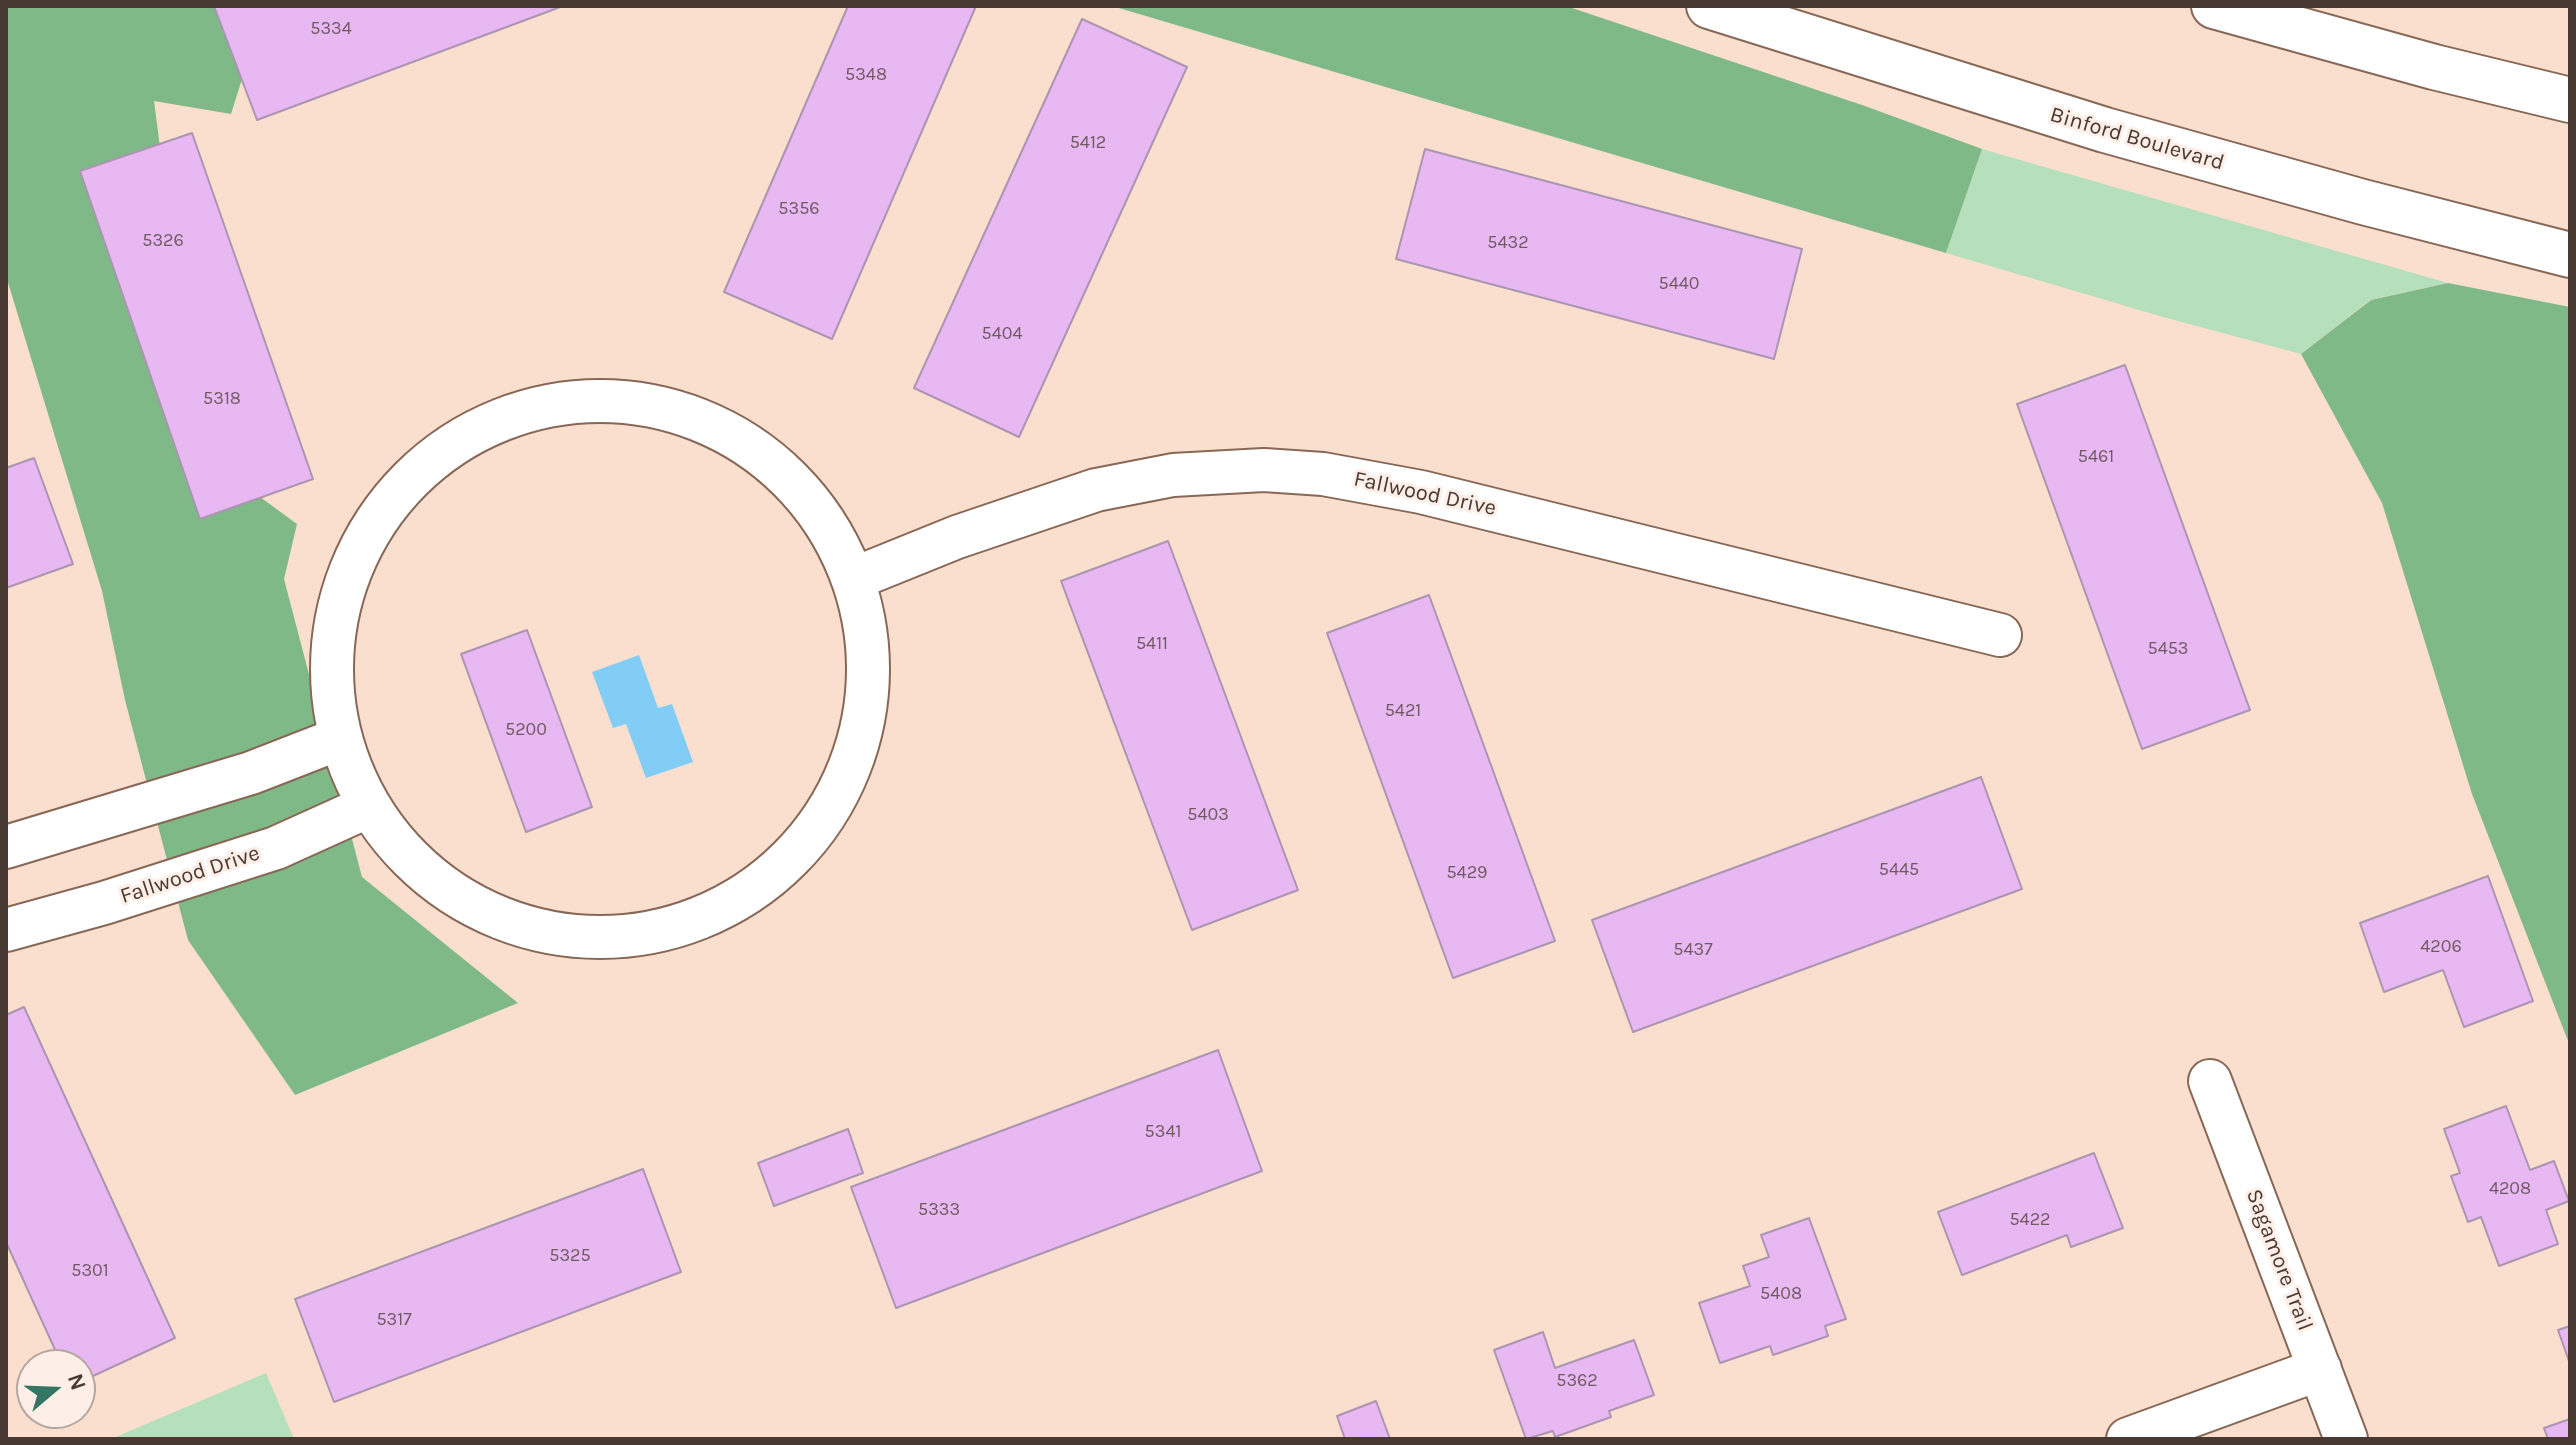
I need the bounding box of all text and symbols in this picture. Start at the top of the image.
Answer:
house number: 5334 [310,18,352,40]
house number: 5348 [845,64,887,86]
street label: Binford Boulevard [2047,102,2227,176]
house number: 5412 [1070,132,1106,154]
house number: 5356 [778,198,820,220]
house number: 5326 [142,230,184,252]
house number: 5432 [1487,232,1529,254]
house number: 5440 [1659,273,1699,295]
house number: 5404 [982,323,1022,345]
house number: 5318 [203,388,241,410]
house number: 5461 [2078,446,2114,468]
street label: Fallwood Drive [1351,466,1499,522]
house number: 5411 [1136,633,1168,655]
house number: 5453 [2147,638,2189,660]
house number: 5421 [1385,700,1421,722]
house number: 5200 [505,719,547,741]
house number: 5403 [1187,804,1229,826]
street label: Fallwood Drive [117,840,263,910]
house number: 5445 [1879,859,1919,881]
house number: 5429 [1446,862,1488,884]
house number: 4206 [2420,936,2462,958]
house number: 5437 [1673,939,1713,961]
house number: 5341 [1145,1121,1181,1143]
house number: 4208 [2489,1178,2531,1200]
street label: Sagamore Trail [2240,1186,2318,1334]
house number: 5333 [918,1199,960,1221]
house number: 5422 [2009,1209,2051,1231]
house number: 5325 [549,1245,591,1267]
house number: 5301 [71,1260,109,1282]
house number: 5408 [1760,1283,1802,1305]
house number: 5317 [376,1309,412,1331]
north arrow [16,1349,96,1429]
text: N [62,1370,92,1394]
house number: 5362 [1556,1370,1598,1392]

